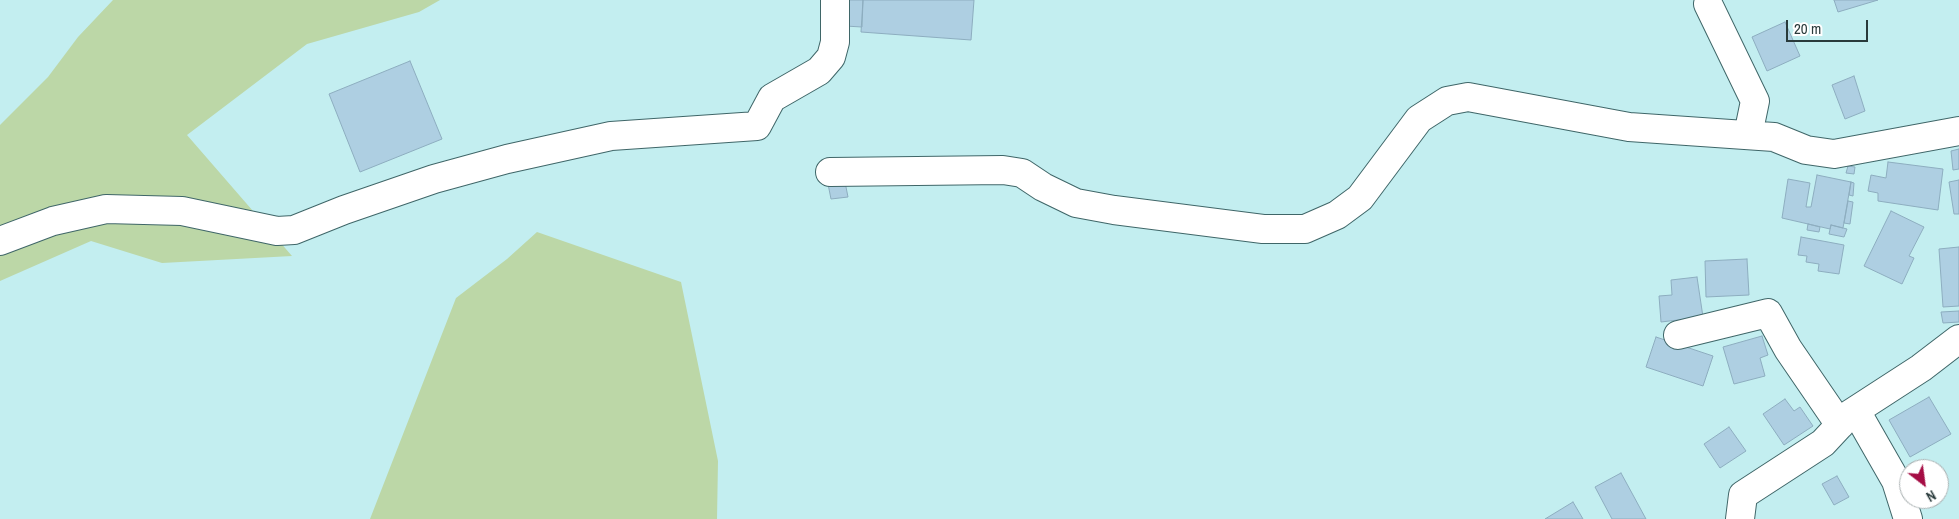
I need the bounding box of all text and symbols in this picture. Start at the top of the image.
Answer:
scale bar [1789,10,1872,42]
text: 20 m [1794,18,1821,39]
north arrow [1899,459,1949,509]
text: N [1923,486,1939,506]

